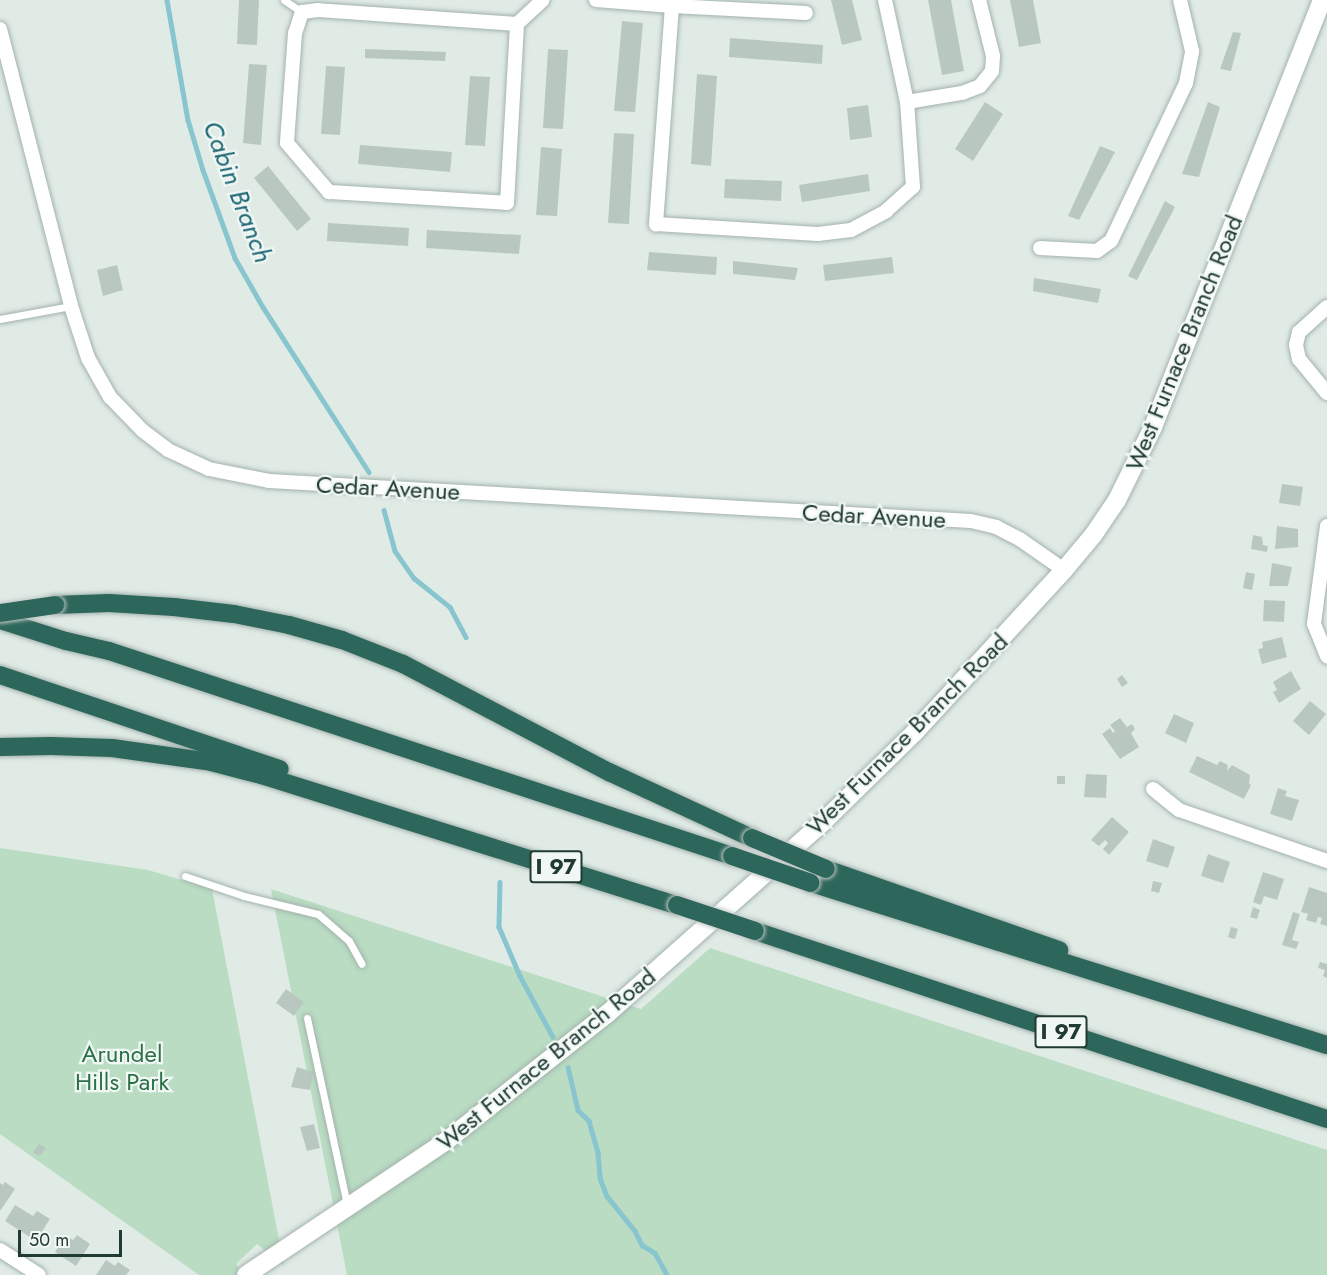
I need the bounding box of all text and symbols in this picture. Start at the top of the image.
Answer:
water label: Cabin Branch [196,117,278,267]
street label: West Furnace Branch Road [1119,211,1249,475]
street label: Cedar Avenue [315,470,461,506]
street label: Cedar Avenue [801,498,947,534]
street label: West Furnace Branch Road [800,627,1014,841]
road number: I 97 [529,848,583,886]
street label: West Furnace Branch Road [431,962,661,1156]
road number: I 97 [1034,1013,1088,1051]
park label: Arundel Hills Park [75,1040,169,1096]
scale bar [21,1218,124,1256]
text: 50 m [29,1227,69,1253]

